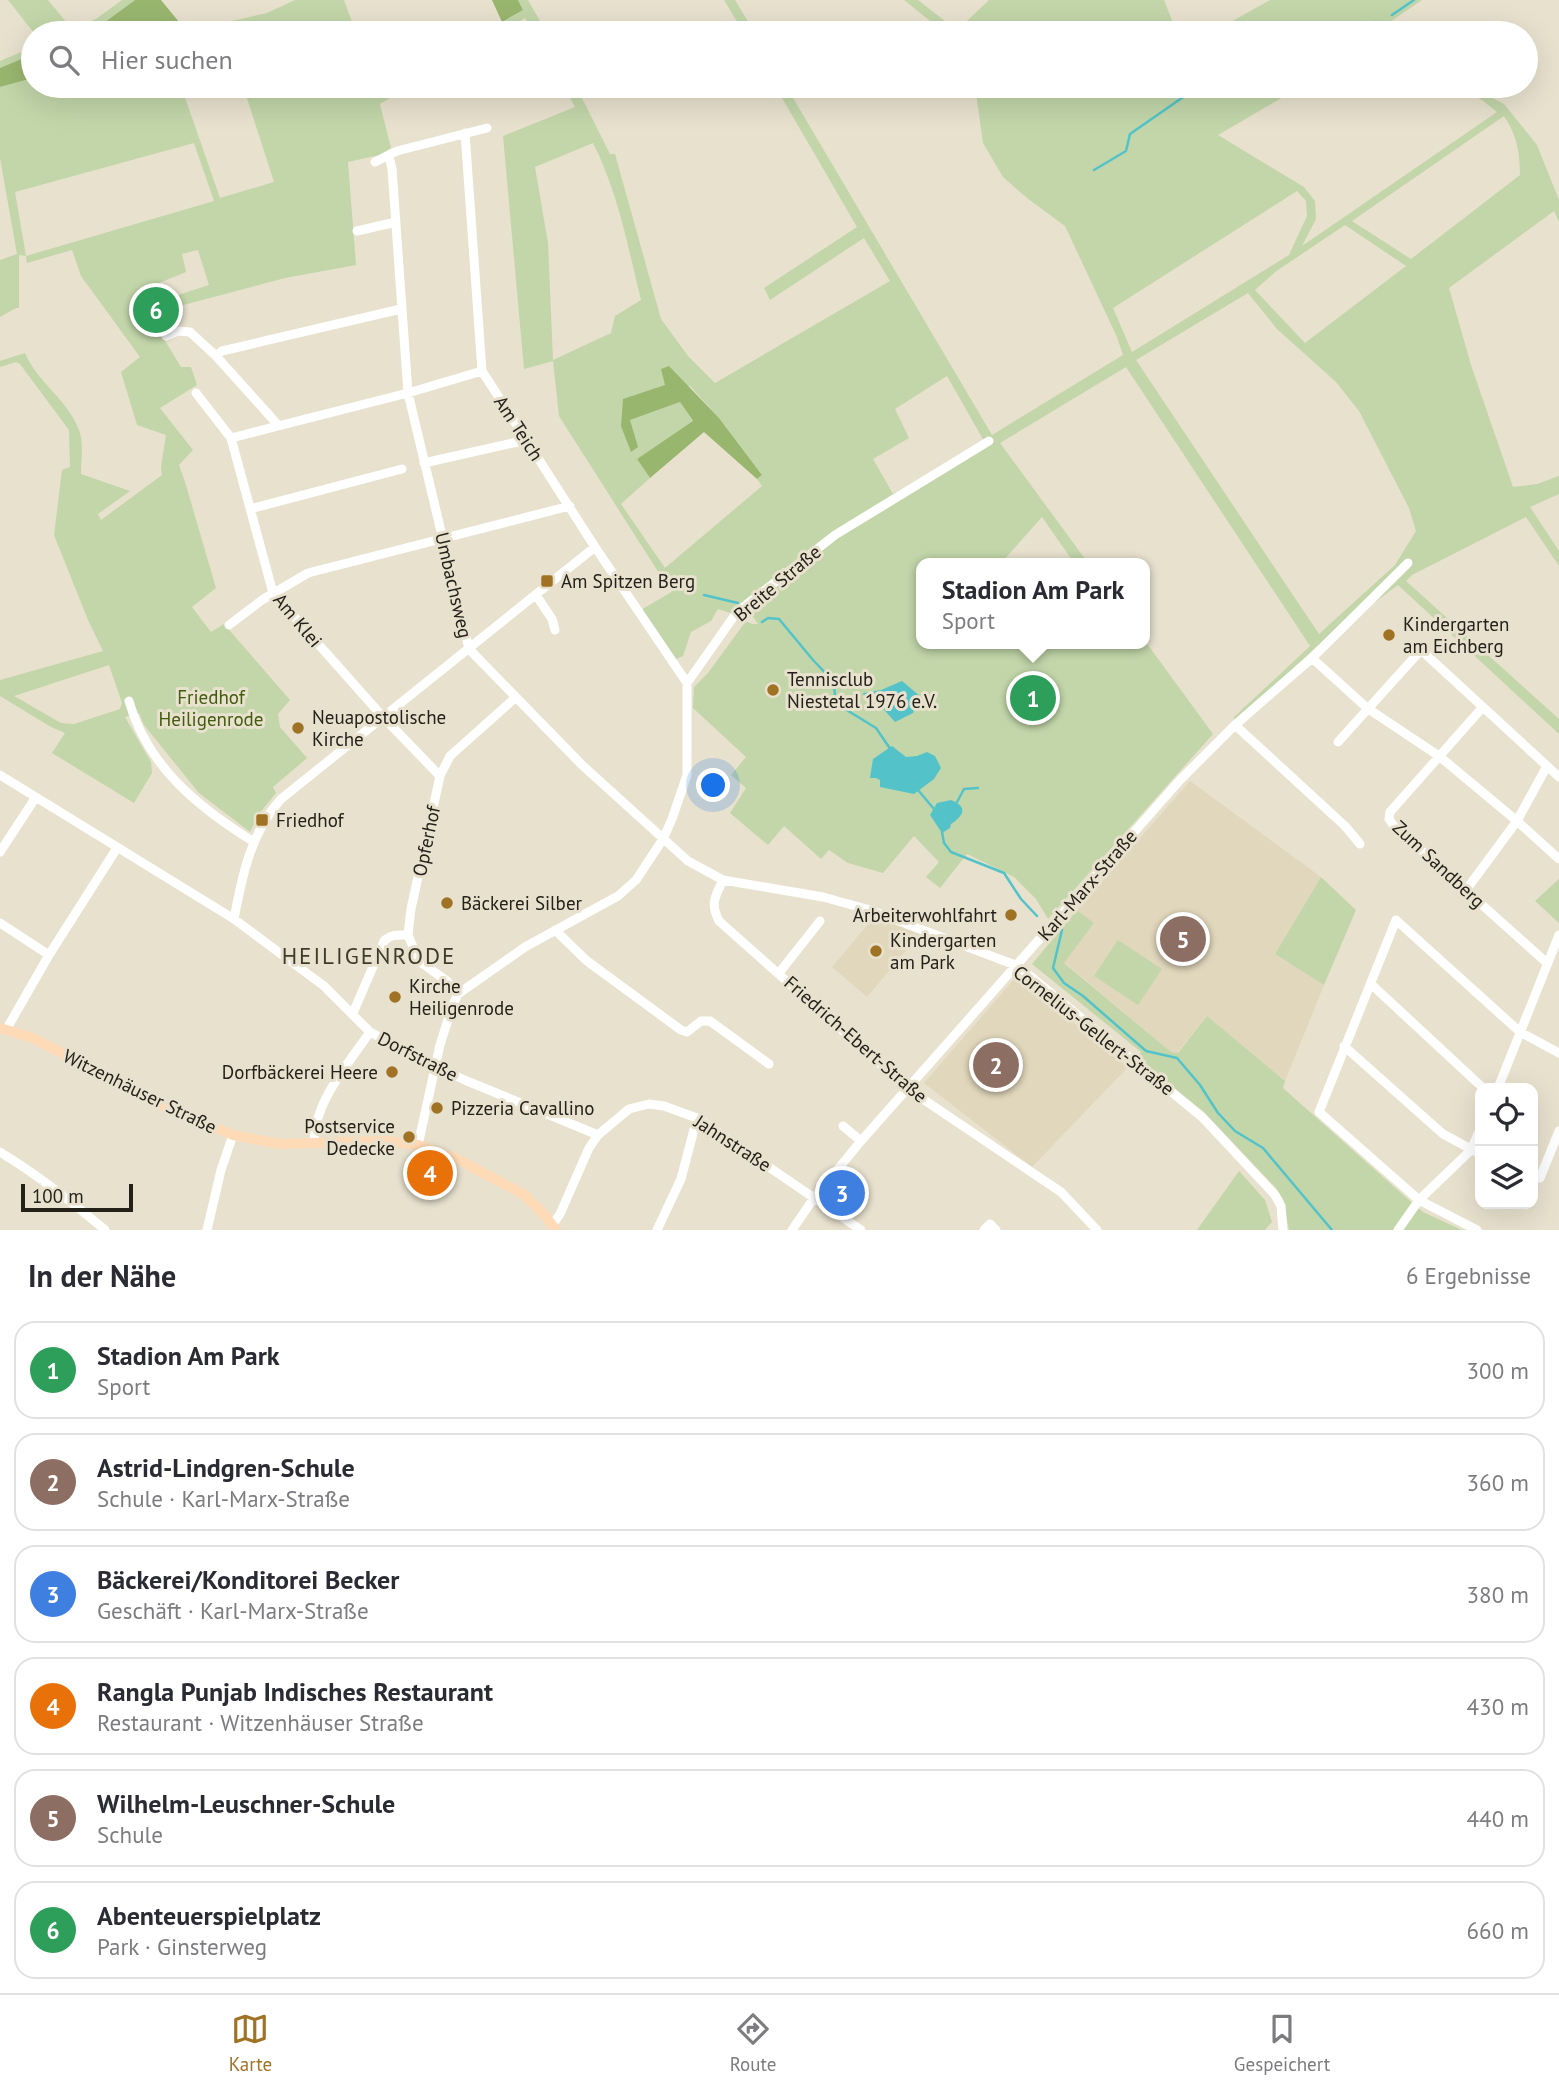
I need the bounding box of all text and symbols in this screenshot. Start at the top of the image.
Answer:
search box [21,21,1538,98]
icon: search [45,41,83,79]
text: Hier suchen [101,43,233,76]
pin: 6 [133,284,179,336]
street label: Am Teich [489,391,549,465]
street label: Umbachsweg [430,530,478,640]
street label: Breite Straße [728,540,826,626]
popup [916,558,1150,649]
place label: Am Spitzen Berg [561,569,695,593]
marker: Am Spitzen Berg [539,573,555,589]
text: Stadion Am Park [942,573,1124,606]
street label: Am Klei [268,588,328,652]
text: Sport [942,606,995,635]
place label: Kindergarten am Eichberg [1403,612,1509,658]
marker: Kindergarten am Eichberg [1381,627,1397,643]
place label: Tennisclub Niestetal 1976 e.V. [787,667,937,713]
pin: 1 [1010,672,1056,724]
marker: Tennisclub Niestetal 1976 e.V. [765,682,781,698]
park label: Friedhof Heiligenrode [159,685,263,731]
place label: Neuapostolische Kirche [312,705,446,751]
marker: Neuapostolische Kirche [290,720,306,736]
your location [696,768,730,802]
street label: Opferhof [407,803,445,878]
place label: Friedhof [276,808,345,832]
marker: Friedhof [254,812,270,828]
street label: Zum Sandberg [1388,815,1490,913]
street label: Karl-Marx-Straße [1032,825,1142,945]
place label: Bäckerei Silber [461,891,583,915]
marker: Bäckerei Silber [439,895,455,911]
place label: Arbeiterwohlfahrt [853,903,998,927]
marker: Arbeiterwohlfahrt [1003,907,1019,923]
pin: 5 [1160,913,1206,965]
place label: Kindergarten am Park [890,928,996,974]
district label: HEILIGENRODE [282,941,456,970]
marker: Kindergarten am Park [868,943,884,959]
street label: Cornelius-Gellert-Straße [1009,960,1179,1100]
street label: Friedrich-Ebert-Straße [780,970,932,1108]
place label: Kirche Heiligenrode [409,974,514,1020]
marker: Kirche Heiligenrode [387,989,403,1005]
street label: Dorfstraße [374,1026,462,1086]
pin: 2 [973,1039,1019,1091]
street label: Witzenhäuser Straße [59,1043,221,1139]
place label: Dorfbäckerei Heere [222,1060,378,1084]
marker: Dorfbäckerei Heere [384,1064,400,1080]
map controls [1475,1083,1538,1209]
button: locate [1475,1083,1538,1146]
place label: Pizzeria Cavallino [451,1096,594,1120]
marker: Pizzeria Cavallino [429,1100,445,1116]
street label: Jahnstraße [689,1109,776,1177]
place label: Postservice Dedecke [304,1114,395,1160]
marker: Postservice Dedecke [401,1129,417,1145]
button: layers [1475,1146,1538,1209]
pin: 4 [407,1147,453,1199]
pin: 3 [819,1167,865,1219]
scale bar [21,1181,133,1213]
text: 100 m [32,1184,84,1208]
text: In der Nähe [28,1256,176,1295]
text: 6 Ergebnisse [1406,1261,1531,1290]
text: Stadion Am Park [97,1339,280,1372]
text: 1 [46,1356,60,1385]
text: 300 m [1467,1356,1529,1385]
text: Sport [97,1372,150,1401]
text: Astrid-Lindgren-Schule [97,1451,355,1484]
text: 2 [46,1468,60,1497]
text: 360 m [1467,1468,1529,1497]
text: Schule · Karl-Marx-Straße [97,1484,350,1513]
text: Bäckerei/Konditorei Becker [97,1563,399,1596]
text: 3 [46,1580,60,1609]
text: 380 m [1467,1580,1529,1609]
text: Geschäft · Karl-Marx-Straße [97,1596,369,1625]
text: Rangla Punjab Indisches Restaurant [97,1675,493,1708]
text: 4 [46,1692,60,1721]
text: 430 m [1467,1692,1529,1721]
text: Restaurant · Witzenhäuser Straße [97,1708,424,1737]
text: Wilhelm-Leuschner-Schule [97,1787,395,1820]
text: 5 [46,1804,60,1833]
text: 440 m [1467,1804,1529,1833]
text: Schule [97,1820,163,1849]
text: Abenteuerspielplatz [97,1899,321,1932]
text: 6 [46,1916,60,1945]
text: 660 m [1467,1916,1529,1945]
text: Park · Ginsterweg [97,1932,267,1961]
tab: Karte [229,2010,272,2076]
tab: Route [730,2010,776,2076]
tab: Gespeichert [1234,2010,1330,2076]

